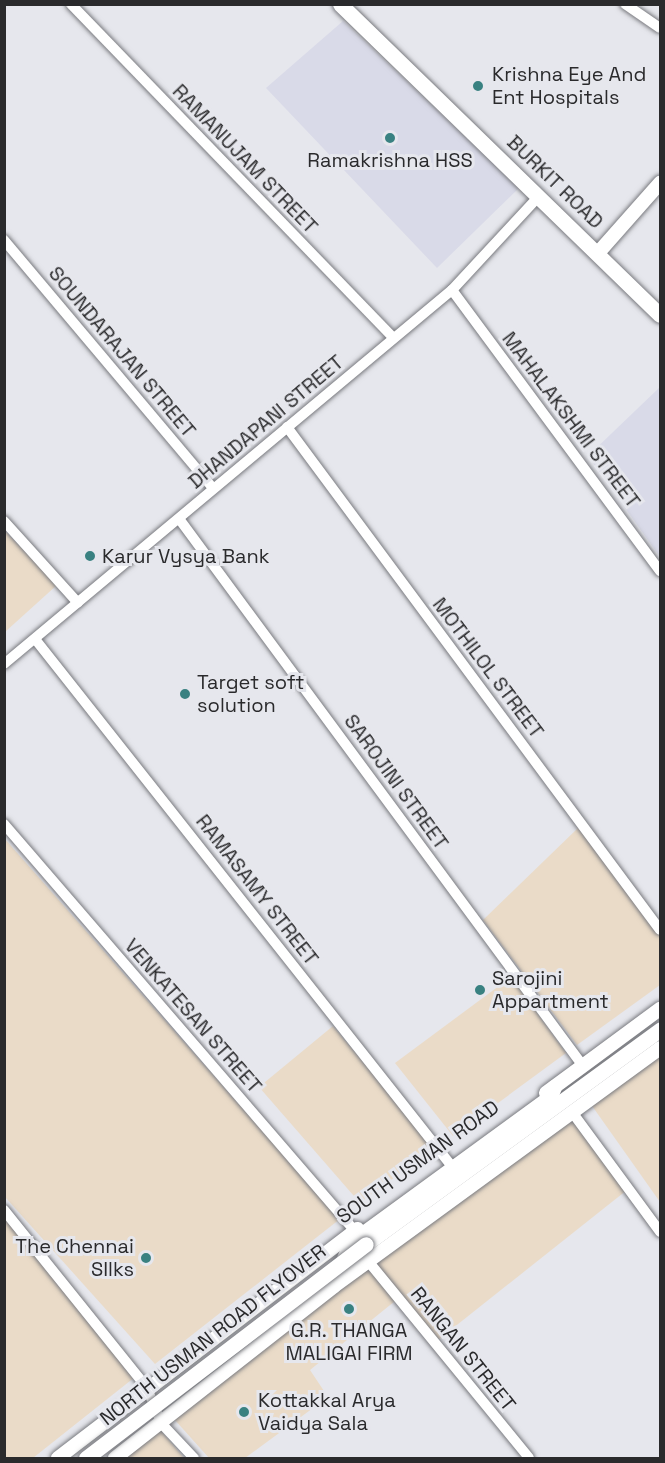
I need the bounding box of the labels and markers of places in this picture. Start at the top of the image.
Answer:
place label: Krishna Eye And Ent Hospitals [492,62,647,109]
marker: Krishna Eye And Ent Hospitals [469,77,487,95]
marker: Ramakrishna HSS [383,131,397,145]
place label: Ramakrishna HSS [307,148,473,172]
place label: Karur Vysya Bank [102,544,270,568]
marker: Karur Vysya Bank [83,549,97,563]
place label: Target soft solution [197,670,305,717]
marker: Target soft solution [178,687,192,701]
place label: Sarojini Appartment [492,966,609,1013]
marker: Sarojini Appartment [473,983,487,997]
place label: The Chennai SIlks [15,1234,134,1281]
marker: The Chennai SIlks [139,1251,153,1265]
marker: G.R. THANGA MALIGAI FIRM [342,1302,356,1316]
place label: G.R. THANGA MALIGAI FIRM [285,1318,413,1365]
place label: Kottakkal Arya Vaidya Sala [258,1388,396,1435]
marker: Kottakkal Arya Vaidya Sala [235,1403,253,1421]

